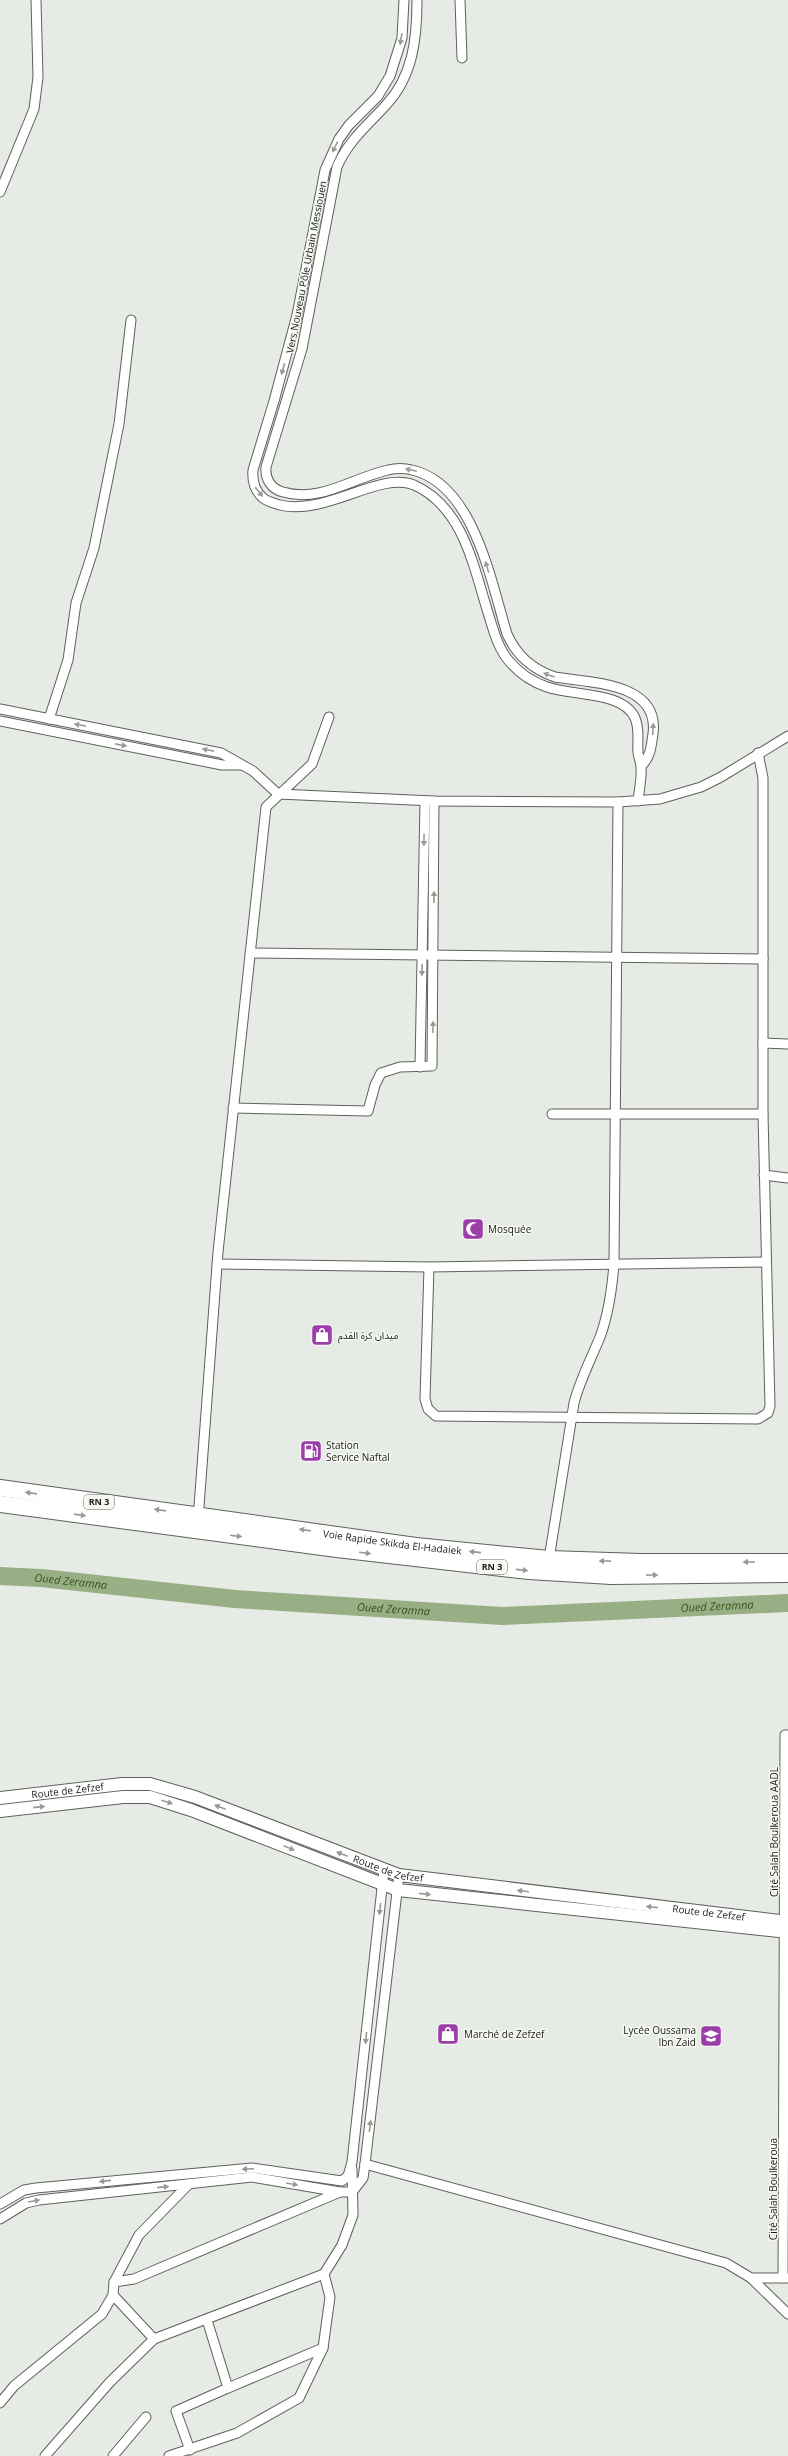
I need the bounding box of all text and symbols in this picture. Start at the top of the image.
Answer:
one-way arrow [398,33,404,45]
one-way arrow [331,142,338,153]
street label: Vers Nouveau Pôle Urbain Messiouen [282,180,330,354]
one-way arrow [280,363,286,375]
one-way arrow [404,467,417,473]
one-way arrow [255,487,263,498]
one-way arrow [483,561,489,573]
one-way arrow [543,671,555,677]
one-way arrow [74,721,86,727]
one-way arrow [649,723,656,735]
one-way arrow [115,743,127,749]
one-way arrow [202,747,214,753]
one-way arrow [421,834,427,847]
one-way arrow [431,890,437,903]
one-way arrow [419,964,425,977]
one-way arrow [430,1020,436,1033]
mosque icon: Mosquée [460,1216,486,1242]
place label: Mosquée [488,1222,532,1236]
shop icon: ميدان كرة القدم [309,1322,335,1348]
place label: ميدان كرة القدم [338,1328,399,1344]
fuel station icon: Station Service Naftal [298,1438,324,1464]
place label: Station Service Naftal [326,1438,390,1464]
one-way arrow [25,1490,37,1496]
road number: RN 3 [84,1495,114,1509]
one-way arrow [154,1507,166,1513]
one-way arrow [74,1512,86,1518]
street label: Voie Rapide Skikda El-Hadaiek [322,1526,463,1557]
one-way arrow [299,1527,311,1533]
one-way arrow [230,1533,242,1539]
one-way arrow [359,1549,371,1556]
one-way arrow [469,1549,481,1555]
one-way arrow [598,1558,611,1564]
one-way arrow [742,1559,755,1565]
road number: RN 3 [477,1560,507,1574]
one-way arrow [516,1567,528,1574]
water label: Oued Zeramna [34,1570,108,1592]
one-way arrow [646,1572,659,1578]
water label: Oued Zeramna [680,1597,754,1615]
water label: Oued Zeramna [357,1599,430,1618]
street label: Cité Salah Boulkeroua AADL [767,1767,781,1897]
street label: Route de Zefzef [31,1779,105,1801]
one-way arrow [162,1800,174,1806]
one-way arrow [214,1803,226,1809]
one-way arrow [33,1804,45,1810]
one-way arrow [284,1846,296,1852]
one-way arrow [335,1850,347,1856]
street label: Route de Zefzef [351,1851,425,1885]
one-way arrow [517,1888,529,1894]
one-way arrow [419,1891,431,1897]
street label: Route de Zefzef [672,1901,746,1924]
one-way arrow [377,1903,383,1915]
one-way arrow [646,1903,658,1910]
shop icon: Marché de Zefzef [435,2021,461,2047]
place label: Lycée Oussama Ibn Zaid [623,2023,696,2049]
school or university icon: Lycée Oussama Ibn Zaid [698,2023,724,2049]
place label: Marché de Zefzef [464,2027,545,2041]
one-way arrow [362,2032,369,2044]
one-way arrow [367,2120,373,2132]
street label: Cité Salah Boulkeroua [766,2138,780,2240]
one-way arrow [241,2166,254,2172]
one-way arrow [99,2178,111,2184]
one-way arrow [286,2181,298,2187]
one-way arrow [157,2184,169,2190]
one-way arrow [28,2198,40,2204]

